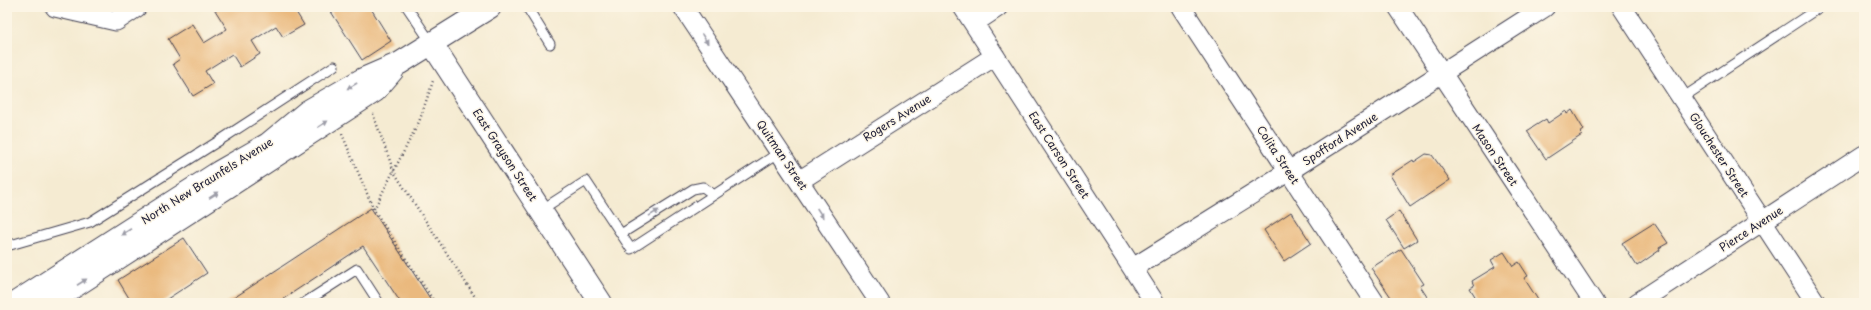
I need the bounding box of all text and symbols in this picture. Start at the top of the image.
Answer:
one-way arrow [701,34,709,45]
one-way arrow [346,82,358,89]
street label: Rogers Avenue [859,90,934,145]
street label: East Grayson Street [469,105,542,205]
street label: East Carson Street [1025,108,1094,202]
street label: Spofford Avenue [1299,108,1381,169]
street label: Glouchester Street [1686,109,1754,201]
street label: Quitman Street [753,116,813,194]
one-way arrow [318,120,328,128]
street label: Mason Street [1468,120,1523,190]
street label: Colita Street [1253,122,1304,188]
street label: North New Braunfels Avenue [138,133,276,228]
one-way arrow [208,192,220,199]
street label: Pierce Avenue [1716,202,1786,256]
one-way arrow [817,207,824,219]
one-way arrow [648,210,660,217]
one-way arrow [120,229,132,236]
one-way arrow [77,278,87,286]

